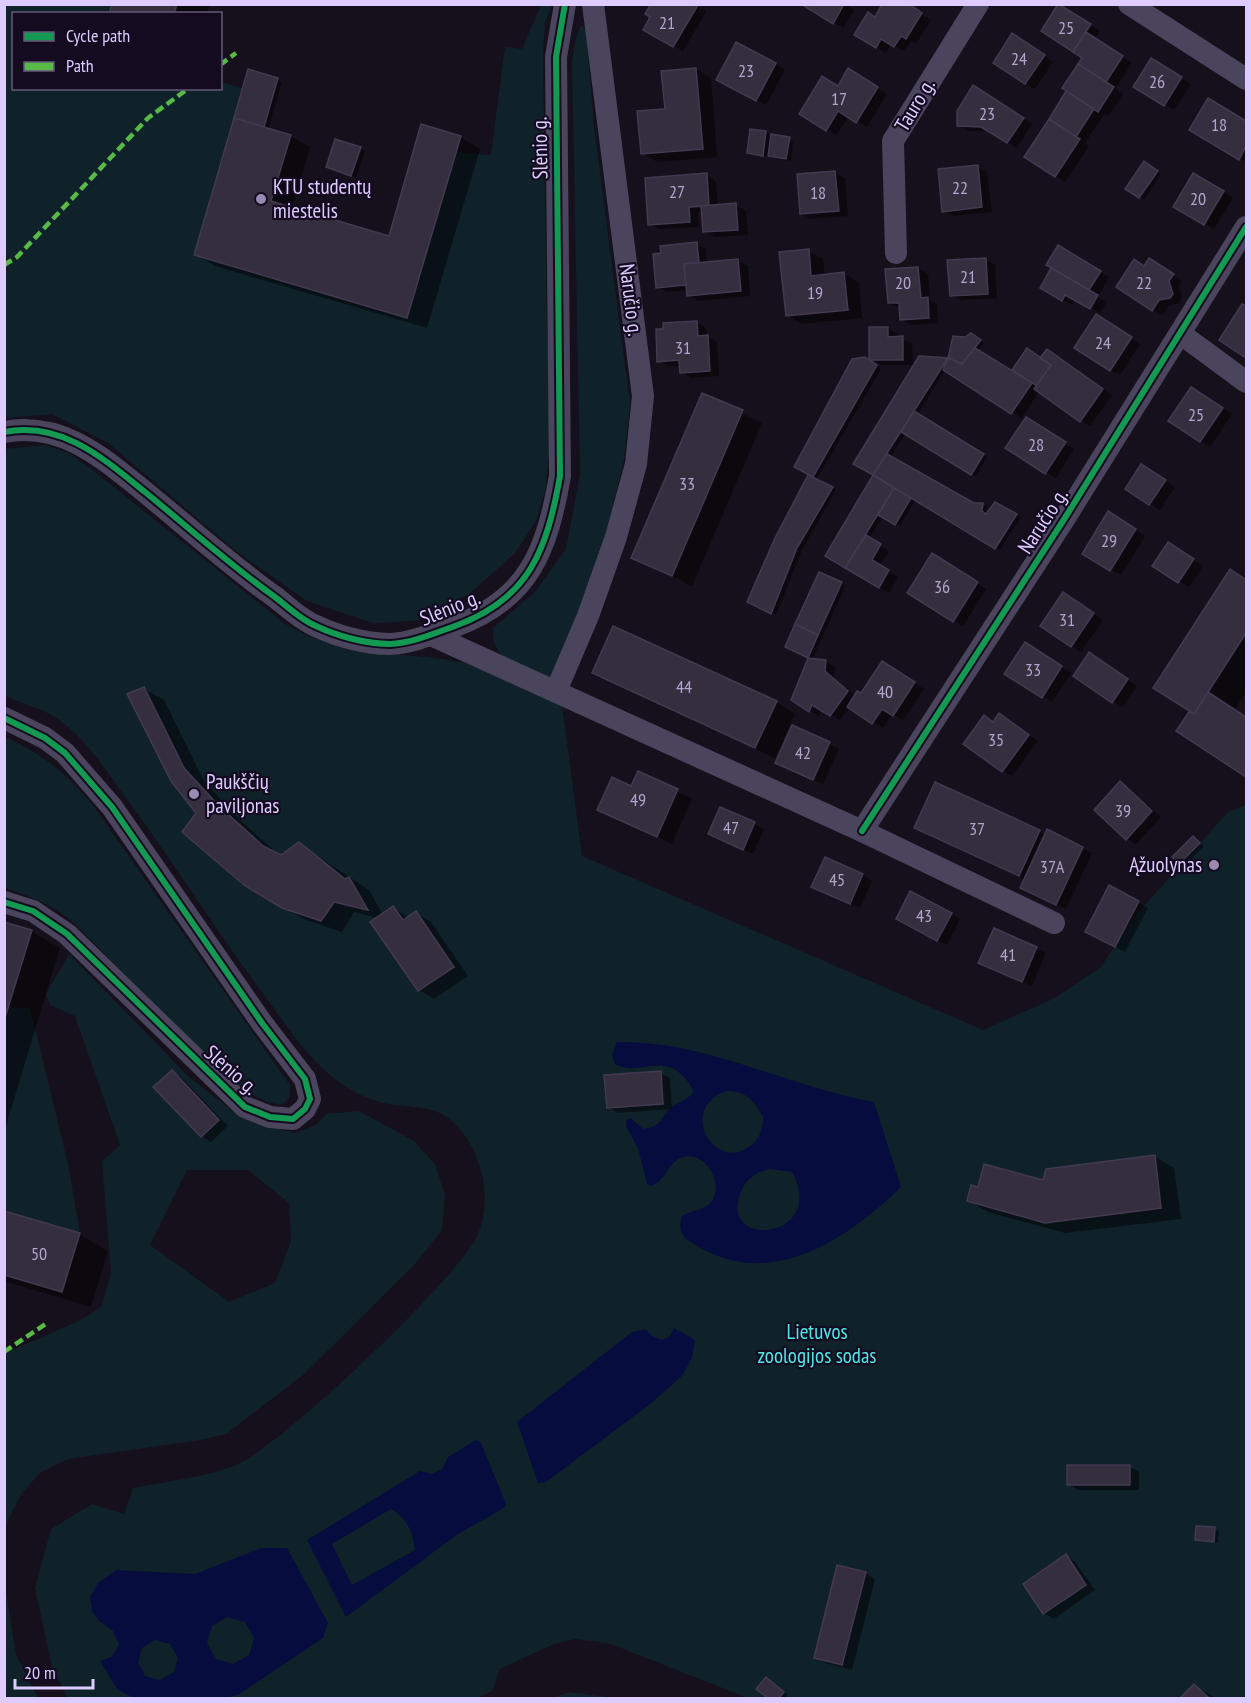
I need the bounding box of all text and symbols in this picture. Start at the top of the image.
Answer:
house number: 21 [659,11,675,34]
legend [12,12,222,90]
house number: 25 [1058,16,1074,39]
text: Cycle path [66,24,130,47]
house number: 24 [1011,47,1027,70]
text: Path [66,54,94,77]
house number: 23 [738,59,754,82]
house number: 26 [1149,70,1165,93]
street label: Tauro g. [888,73,941,136]
house number: 17 [831,87,847,110]
house number: 23 [979,102,995,125]
house number: 18 [1211,113,1227,136]
street label: Slėnio g. [525,116,554,180]
place label: KTU studentų miestelis [273,173,371,224]
house number: 22 [952,176,968,199]
house number: 27 [669,180,685,203]
house number: 18 [810,181,826,204]
house number: 20 [1190,187,1206,210]
marker: KTU studentų miestelis [254,192,268,206]
street label: Naručio g. [614,262,649,338]
house number: 21 [960,265,976,288]
house number: 20 [895,271,911,294]
house number: 22 [1136,271,1152,294]
house number: 19 [807,281,823,304]
house number: 24 [1095,331,1111,354]
house number: 31 [675,336,691,359]
house number: 25 [1188,403,1204,426]
house number: 28 [1028,433,1044,456]
house number: 33 [679,472,695,495]
street label: Naručio g. [1011,483,1074,559]
house number: 29 [1101,529,1117,552]
house number: 36 [934,575,950,598]
street label: Slėnio g. [416,583,484,632]
house number: 31 [1059,608,1075,631]
house number: 33 [1025,658,1041,681]
house number: 44 [676,675,692,698]
house number: 40 [877,680,893,703]
house number: 35 [988,728,1004,751]
house number: 42 [795,741,811,764]
place label: Paukščių paviljonas [206,768,279,819]
marker: Paukščių paviljonas [187,787,201,801]
house number: 49 [630,788,646,811]
house number: 39 [1115,799,1131,822]
house number: 47 [723,816,739,839]
house number: 37 [969,817,985,840]
place label: Ąžuolynas [1129,851,1202,878]
house number: 37A [1040,855,1065,878]
marker: Ąžuolynas [1207,858,1221,872]
house number: 45 [829,868,845,891]
house number: 43 [916,904,932,927]
house number: 41 [1000,943,1016,966]
street label: Slėnio g. [199,1039,264,1100]
house number: 50 [31,1242,47,1265]
park label: Lietuvos zoologijos sodas [758,1318,876,1369]
scale bar [15,1652,93,1690]
text: 20 m [24,1661,56,1684]

